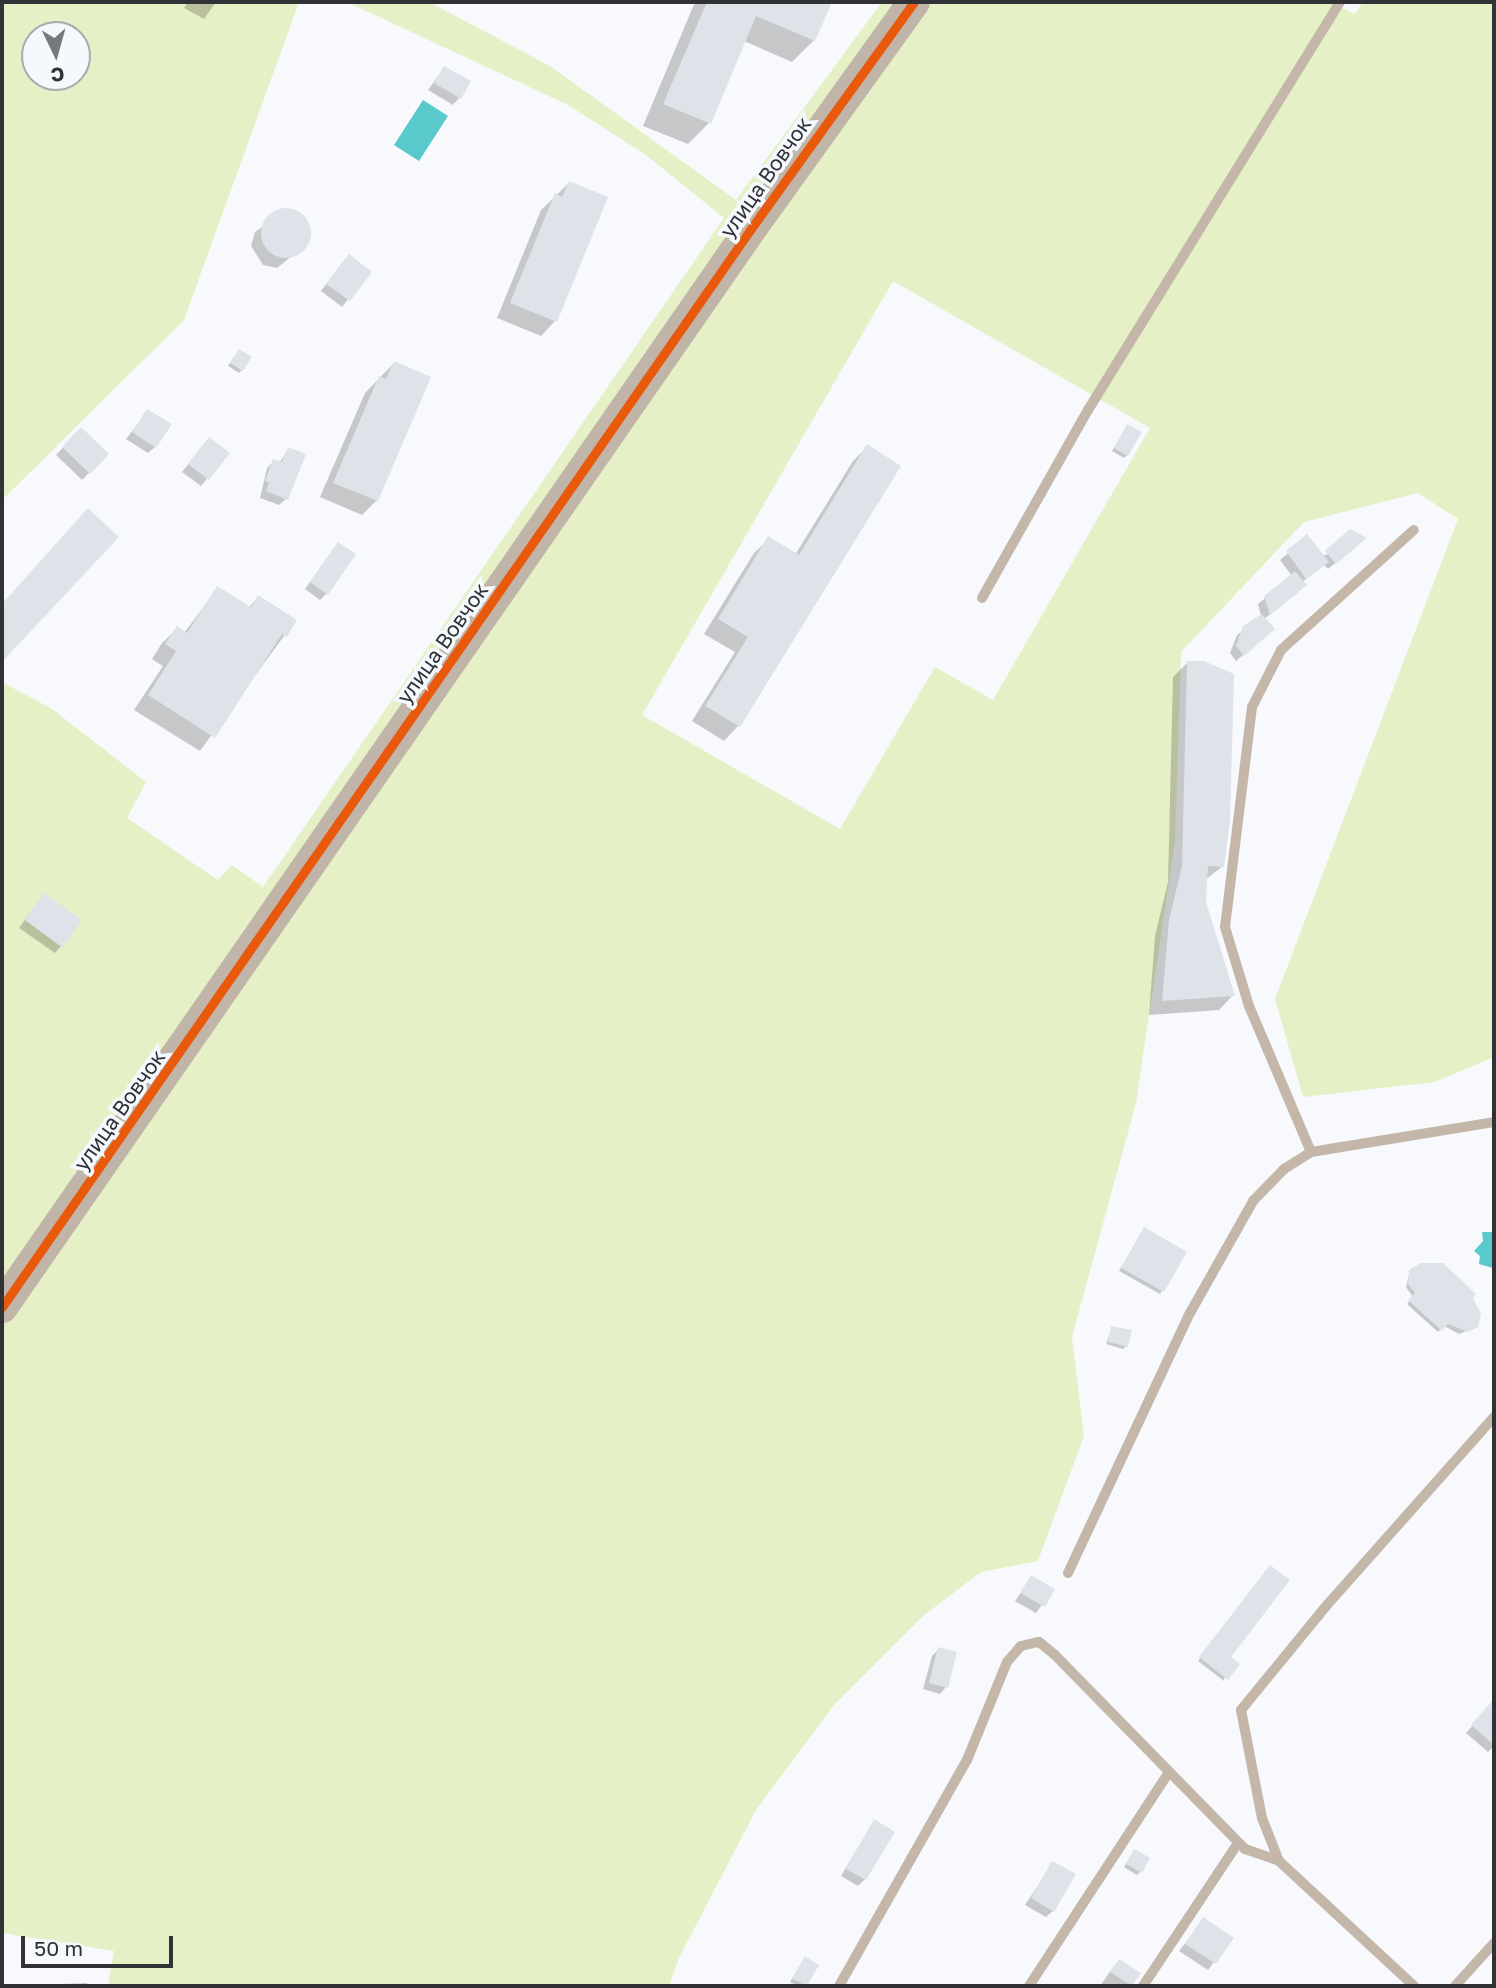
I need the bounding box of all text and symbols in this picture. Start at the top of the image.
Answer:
north arrow [21,21,91,91]
text: С [50,63,65,87]
street label: улица Вовчок [714,112,816,242]
street label: улица Вовчок [391,578,493,708]
street label: улица Вовчок [68,1045,170,1175]
scale bar [24,1922,177,1966]
text: 50 m [34,1935,83,1961]

